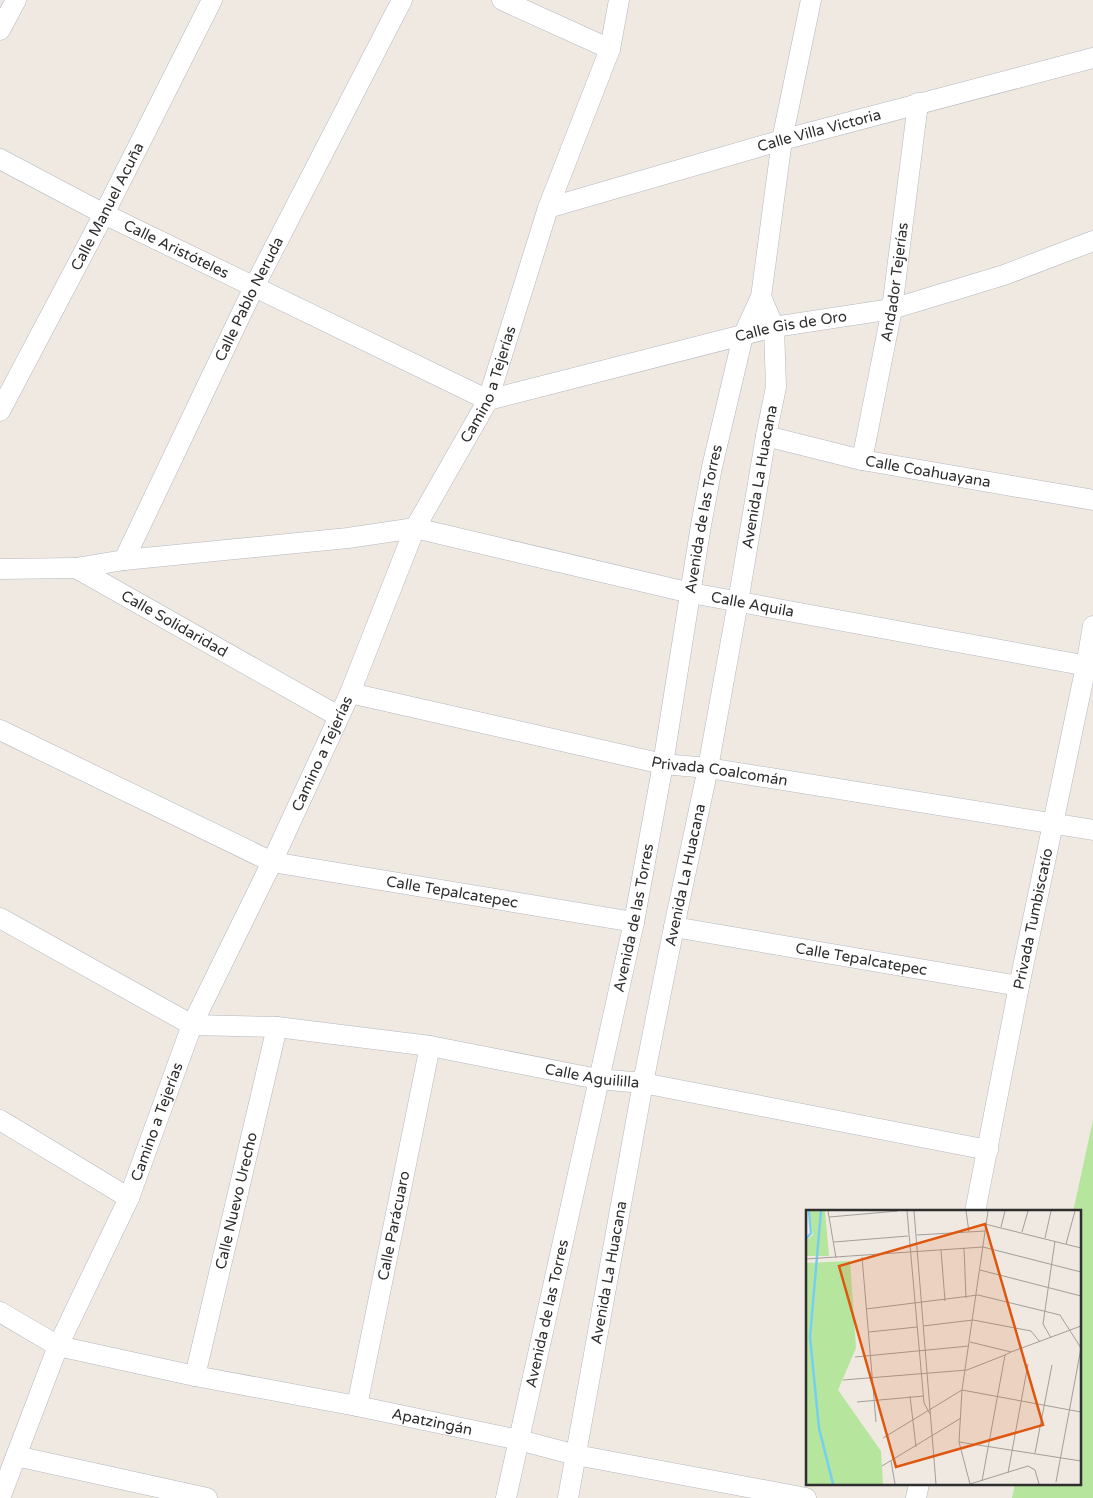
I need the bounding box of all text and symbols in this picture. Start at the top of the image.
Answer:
street label: Calle Villa Victoria [755,105,883,156]
street label: Calle Manuel Acuña [67,139,148,274]
street label: Calle Aristóteles [121,216,232,282]
street label: Andador Tejerías [877,221,912,343]
street label: Calle Pablo Neruda [211,234,287,364]
street label: Calle Gis de Oro [733,307,848,346]
street label: Camino a Tejerías [456,324,520,446]
street label: Avenida La Huacana [738,404,781,550]
street label: Avenida de las Torres [681,443,726,595]
street label: Calle Coahuayana [864,452,992,491]
street label: Calle Solidaridad [118,586,231,661]
street label: Calle Aquila [709,588,796,621]
street label: Camino a Tejerías [288,693,356,814]
street label: Privada Coalcomán [650,753,789,790]
street label: Avenida La Huacana [661,802,709,948]
street label: Avenida de las Torres [610,842,657,994]
street label: Privada Tumbiscatío [1010,846,1057,991]
street label: Calle Tepalcatepec [385,872,520,912]
street label: Calle Tepalcatepec [794,939,929,979]
street label: Camino a Tejerías [127,1060,187,1184]
street label: Calle Aguililla [543,1060,640,1092]
street label: Calle Nuevo Urecho [211,1130,261,1271]
street label: Calle Parácuaro [374,1169,413,1282]
street label: Avenida La Huacana [587,1199,631,1346]
inset map [806,1210,1080,1486]
street label: Avenida de las Torres [522,1238,572,1389]
street label: Apatzingán [390,1405,474,1439]

